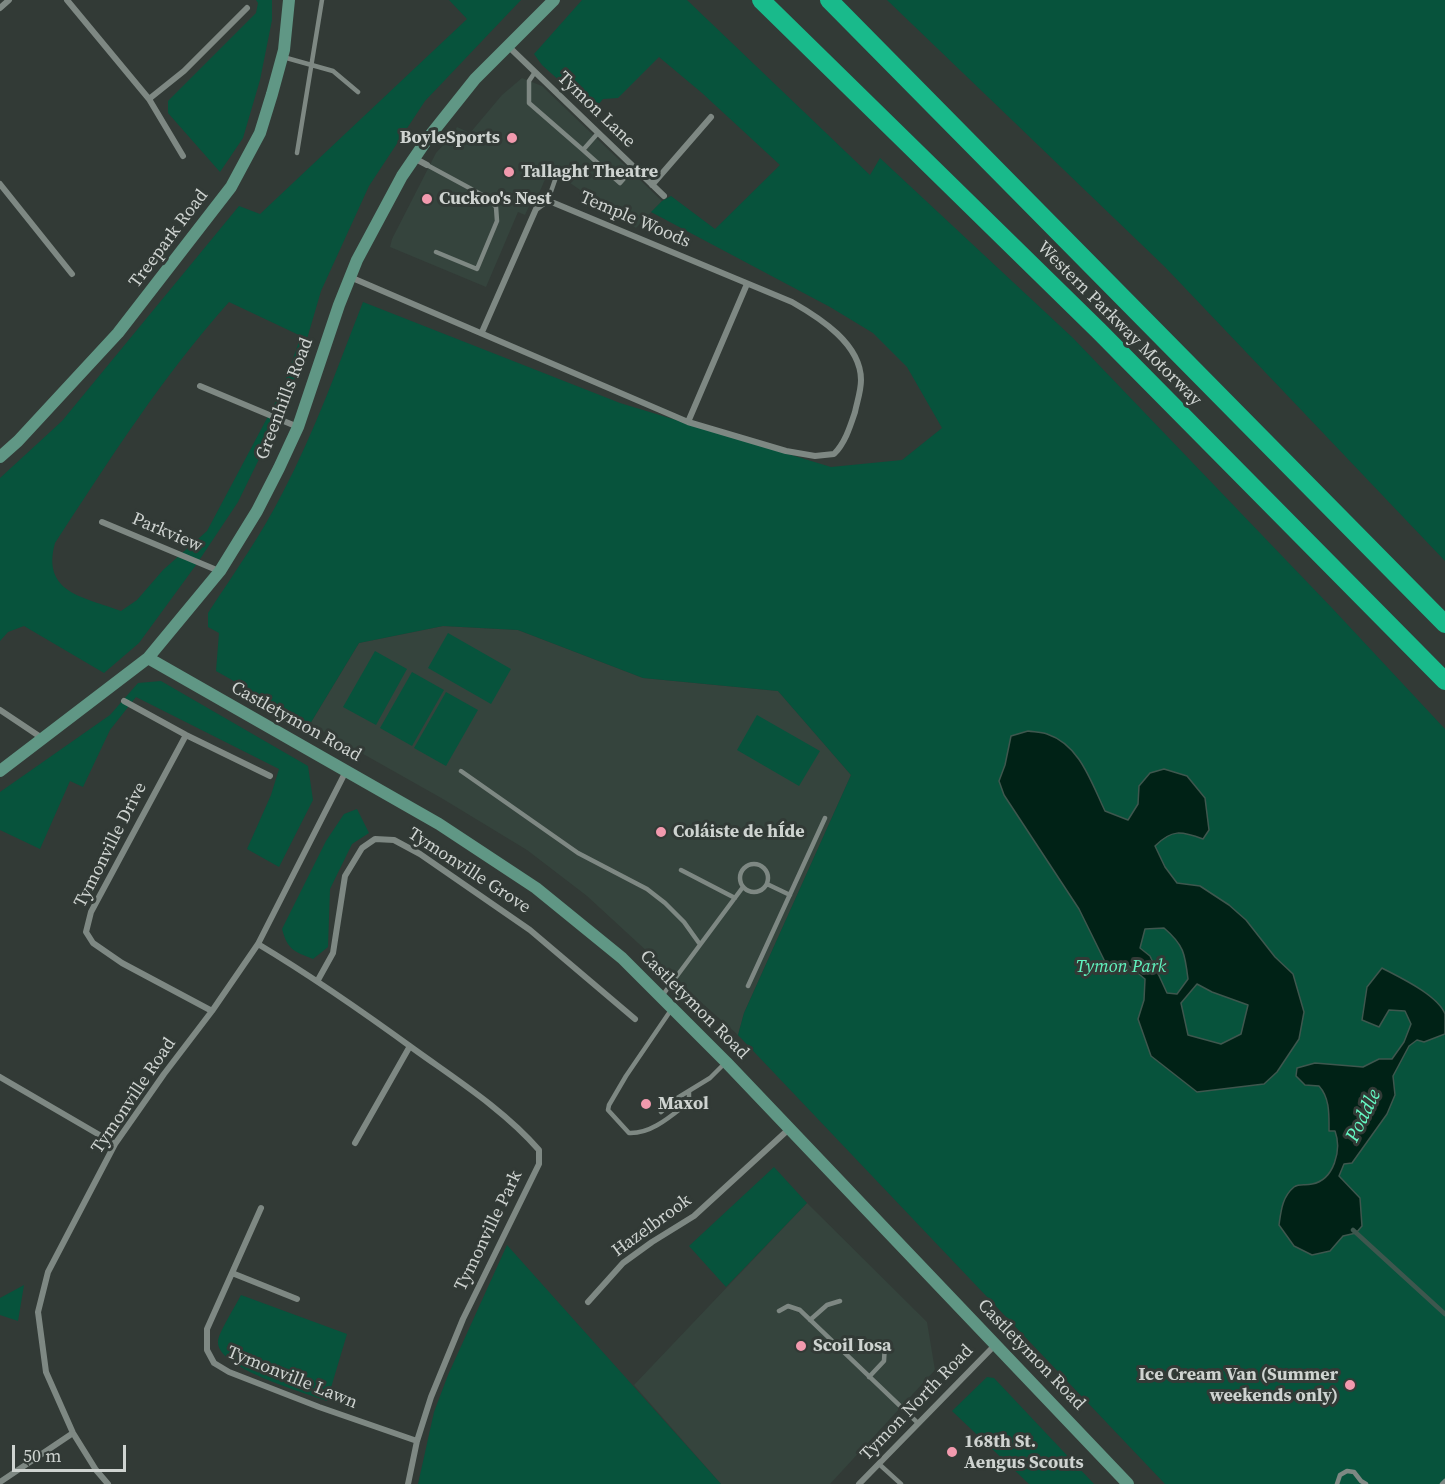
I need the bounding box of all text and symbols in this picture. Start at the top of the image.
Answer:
street label: Tymon Lane [552,67,640,153]
place label: BoyleSports [400,127,500,149]
marker: BoyleSports [505,131,519,145]
place label: Tallaght Theatre [521,161,658,183]
marker: Tallaght Theatre [502,165,516,179]
street label: Treepark Road [125,185,213,293]
street label: Temple Woods [577,187,693,253]
place label: Cuckoo's Nest [439,188,551,210]
marker: Cuckoo's Nest [420,192,434,206]
street label: Western Parkway Motorway [1032,237,1206,411]
street label: Greenhills Road [252,335,318,463]
street label: Parkview [129,509,205,557]
street label: Castletymon Road [227,677,365,767]
street label: Tymonville Drive [70,779,152,911]
place label: Coláiste de hÍde [673,821,805,843]
street label: Tymonville Grove [404,823,534,919]
marker: Coláiste de hÍde [654,825,668,839]
street label: Castletymon Road [635,946,753,1064]
park label: Tymon Park [1076,956,1166,978]
street label: Tymonville Road [87,1034,181,1158]
water label: Poddle [1341,1086,1387,1146]
place label: Maxol [658,1093,709,1115]
marker: Maxol [639,1097,653,1111]
street label: Tymonville Park [451,1167,527,1295]
street label: Hazelbrook [608,1190,696,1262]
street label: Castletymon Road [973,1295,1089,1415]
place label: Scoil Iosa [813,1335,892,1357]
marker: Scoil Iosa [794,1339,808,1353]
street label: Tymon North Road [856,1340,978,1466]
street label: Tymonville Lawn [224,1342,360,1414]
place label: Ice Cream Van (Summer weekends only) [1139,1364,1338,1406]
marker: Ice Cream Van (Summer weekends only) [1343,1378,1357,1392]
place label: 168th St. Aengus Scouts [964,1431,1084,1474]
scale bar [15,1433,129,1471]
text: 50 m [23,1443,61,1468]
marker: 168th St. Aengus Scouts [945,1445,959,1459]

